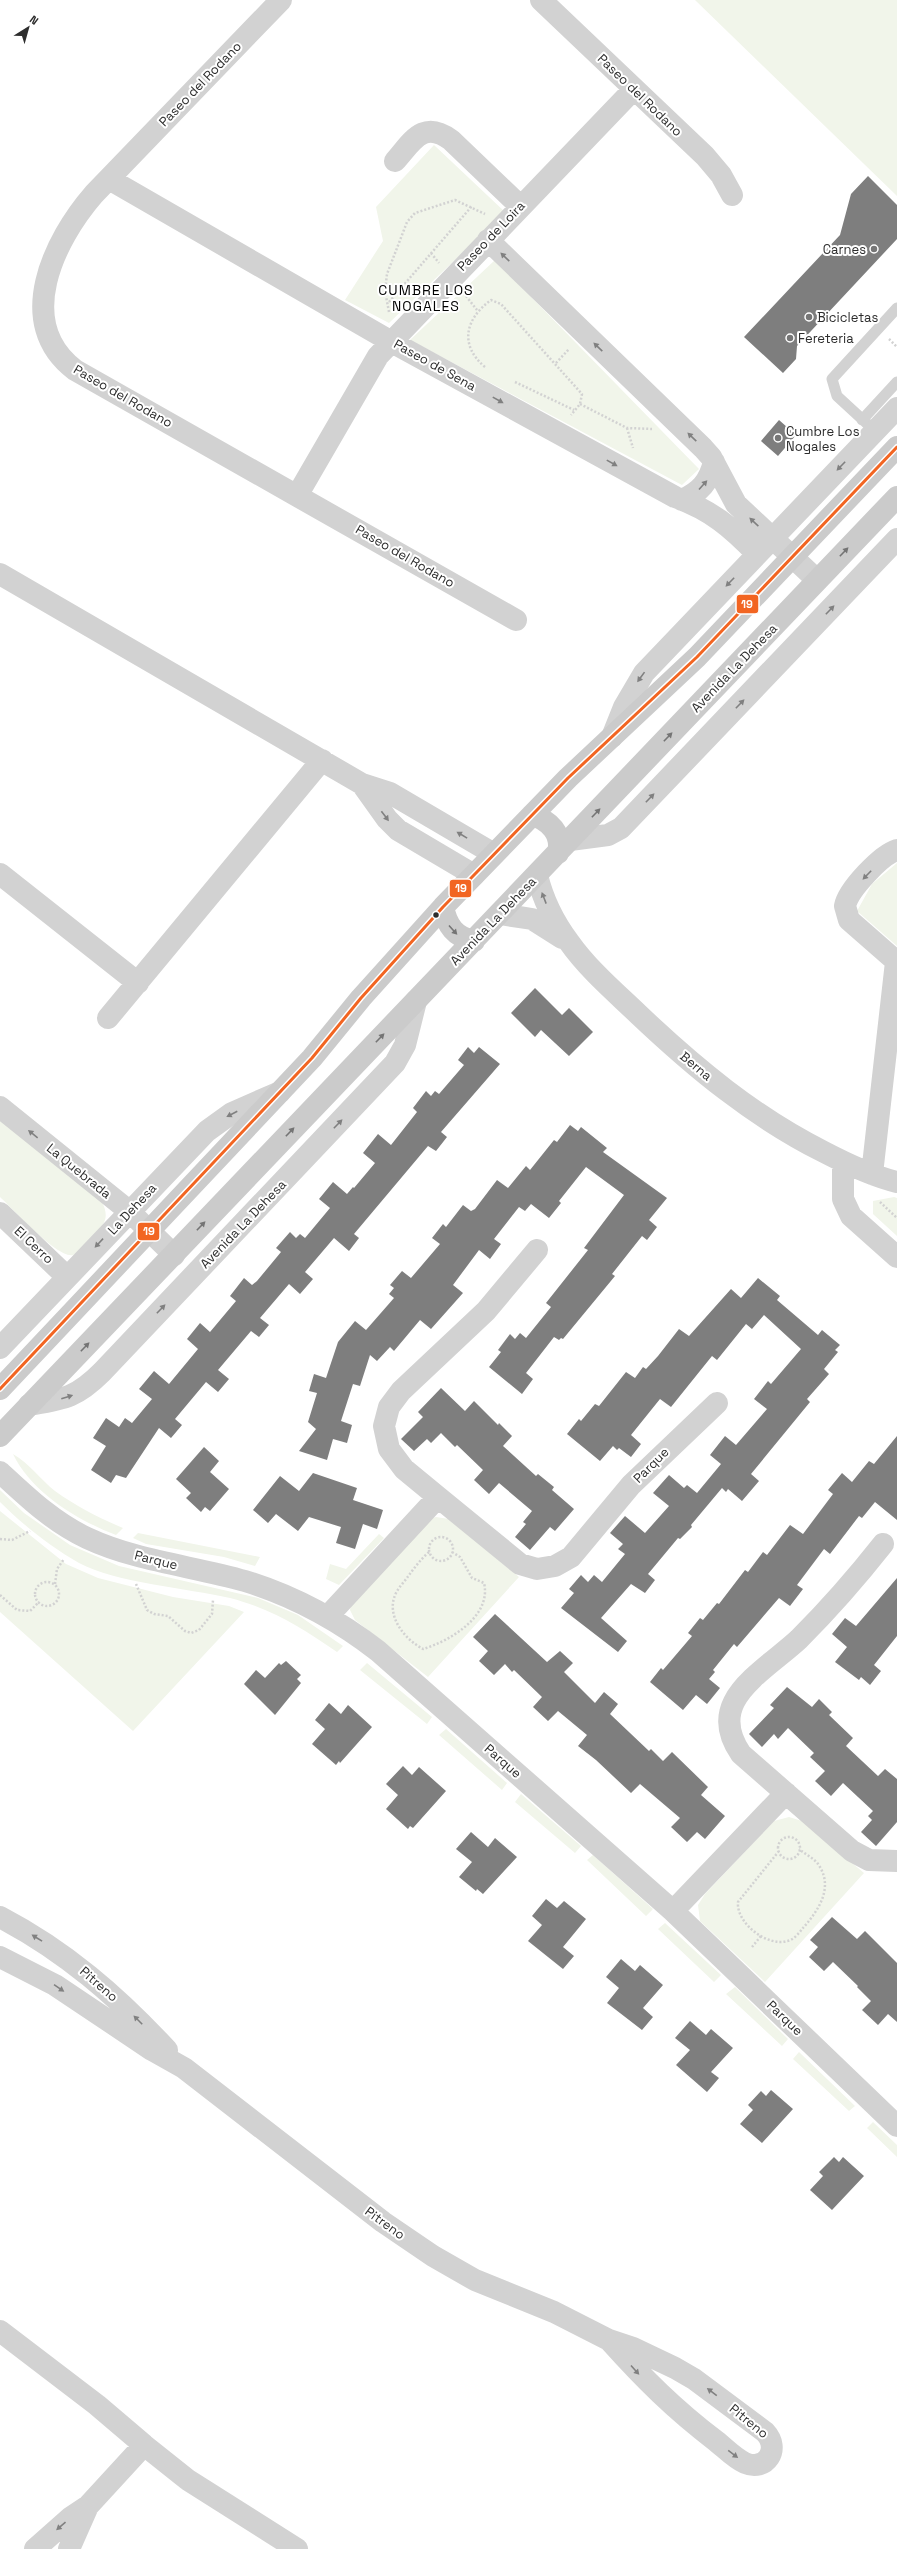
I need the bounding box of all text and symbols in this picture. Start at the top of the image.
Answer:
north arrow [8,8,48,48]
text: N [27,12,41,28]
street label: Paseo del Rodano [155,38,245,130]
street label: Paseo del Rodano [594,50,686,140]
street label: Paseo de Loira [453,197,529,275]
place label: Carnes [823,241,866,258]
marker: Carnes [869,244,879,254]
one-way arrow [500,252,510,261]
district label: CUMBRE LOS NOGALES [378,281,474,315]
place label: Bicicletas [817,309,879,326]
marker: Bicicletas [804,312,814,322]
place label: Fereteria [798,330,854,347]
marker: Fereteria [785,333,795,343]
street label: Paseo de Sena [391,335,480,395]
one-way arrow [594,343,603,352]
street label: Paseo del Rodano [70,361,176,431]
one-way arrow [492,397,504,404]
place label: Cumbre Los Nogales [786,423,860,455]
one-way arrow [687,432,697,442]
marker: Cumbre Los Nogales [773,433,783,443]
one-way arrow [606,459,618,466]
one-way arrow [836,461,846,471]
one-way arrow [698,481,707,490]
one-way arrow [749,517,759,527]
street label: Paseo del Rodano [352,521,458,591]
one-way arrow [840,547,849,557]
one-way arrow [725,577,735,587]
line badge: 19 [736,594,759,614]
text: 19 [741,597,753,611]
one-way arrow [825,605,834,615]
street label: Avenida La Dehesa [687,620,781,716]
one-way arrow [637,672,645,682]
one-way arrow [735,699,745,709]
one-way arrow [663,732,673,742]
one-way arrow [645,793,655,803]
one-way arrow [591,808,601,818]
one-way arrow [380,810,389,821]
one-way arrow [457,831,467,839]
one-way arrow [863,869,872,880]
street label: Avenida La Dehesa [446,873,540,969]
line badge: 19 [449,879,472,898]
text: 19 [455,881,467,895]
one-way arrow [541,893,547,904]
unlabelled marker [431,910,441,920]
one-way arrow [448,925,458,935]
one-way arrow [375,1034,384,1043]
street label: Berna [677,1048,716,1085]
one-way arrow [226,1111,238,1117]
one-way arrow [333,1119,342,1129]
one-way arrow [285,1127,295,1137]
one-way arrow [28,1130,39,1138]
street label: La Quebrada [43,1140,115,1203]
street label: Avenida La Dehesa [196,1176,290,1272]
street label: La Dehesa [104,1179,160,1238]
line badge: 19 [137,1222,160,1241]
one-way arrow [196,1222,205,1231]
street label: El Cerro [11,1223,57,1267]
text: 19 [143,1224,155,1238]
one-way arrow [94,1238,104,1248]
one-way arrow [157,1304,166,1314]
one-way arrow [80,1342,90,1352]
one-way arrow [62,1394,74,1400]
street label: Parque [629,1443,673,1487]
street label: Parque [133,1546,179,1574]
street label: Parque [481,1740,525,1782]
one-way arrow [31,1934,43,1941]
street label: Pitreno [76,1963,122,2005]
one-way arrow [54,1984,65,1992]
street label: Parque [763,1997,807,2039]
one-way arrow [133,2015,143,2025]
street label: Pitreno [362,2203,408,2243]
one-way arrow [630,2365,639,2374]
one-way arrow [706,2387,717,2396]
street label: Pitreno [726,2400,772,2442]
one-way arrow [728,2450,739,2458]
one-way arrow [55,2521,66,2530]

